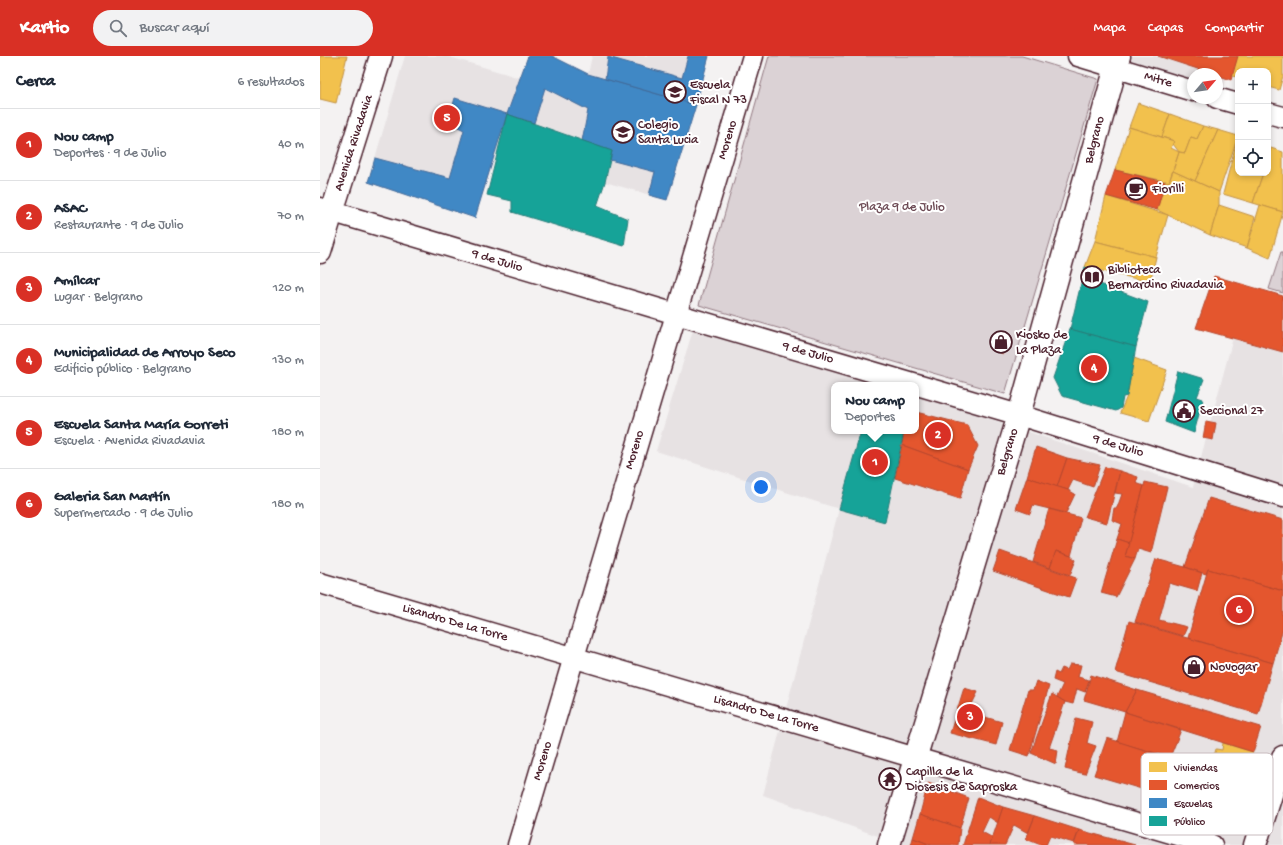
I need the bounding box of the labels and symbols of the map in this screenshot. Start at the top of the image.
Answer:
north arrow [1187,68,1223,104]
street label: Mitre [1142,69,1174,91]
place label: Escuela Fiscal N 73 [689,78,747,108]
school or university icon: Escuela Fiscal N 73 [662,79,688,105]
street label: Avenida Rivadavia [331,92,377,193]
pin: 5 [434,103,460,133]
street label: Belgrano [1081,114,1109,166]
place label: Colegio Santa Lucia [638,118,699,148]
street label: Moreno [715,118,741,161]
school or university icon: Colegio Santa Lucia [610,119,636,145]
cafe icon: Fiorilli [1123,176,1149,202]
place label: Fiorilli [1151,182,1184,197]
park label: Plaza 9 de Julio [858,200,945,215]
street label: 9 de Julio [469,246,524,276]
place label: Biblioteca Bernardino Rivadavia [1107,263,1224,293]
library icon: Biblioteca Bernardino Rivadavia [1079,264,1105,290]
place label: Kiosko de La Plaza [1016,328,1068,358]
shop icon: Kiosko de La Plaza [988,329,1014,355]
street label: 9 de Julio [780,338,835,368]
pin: 4 [1081,353,1107,383]
public building icon: Seccional 27 [1171,398,1197,424]
place label: Seccional 27 [1200,404,1265,419]
pin: 2 [925,420,951,450]
street label: Belgrano [993,426,1022,478]
street label: Moreno [622,428,648,471]
street label: 9 de Julio [1090,431,1145,461]
pin: 1 [862,447,888,477]
your location [751,477,771,497]
pin: 6 [1226,595,1252,625]
street label: Lisandro De La Torre [401,601,510,645]
shop icon: Novogar [1181,654,1207,680]
place label: Novogar [1210,660,1258,675]
street label: Lisandro De La Torre [712,692,821,736]
pin: 3 [957,702,983,732]
street label: Moreno [530,739,556,782]
legend [1141,753,1273,835]
text: Viviendas [1173,763,1218,775]
place label: Capilla de la Diosesis de Saproska [905,765,1018,795]
temple icon: Capilla de la Diosesis de Saproska [877,766,903,792]
text: Comercios [1174,781,1220,793]
text: Escuelas [1174,799,1213,811]
text: Público [1173,817,1206,829]

